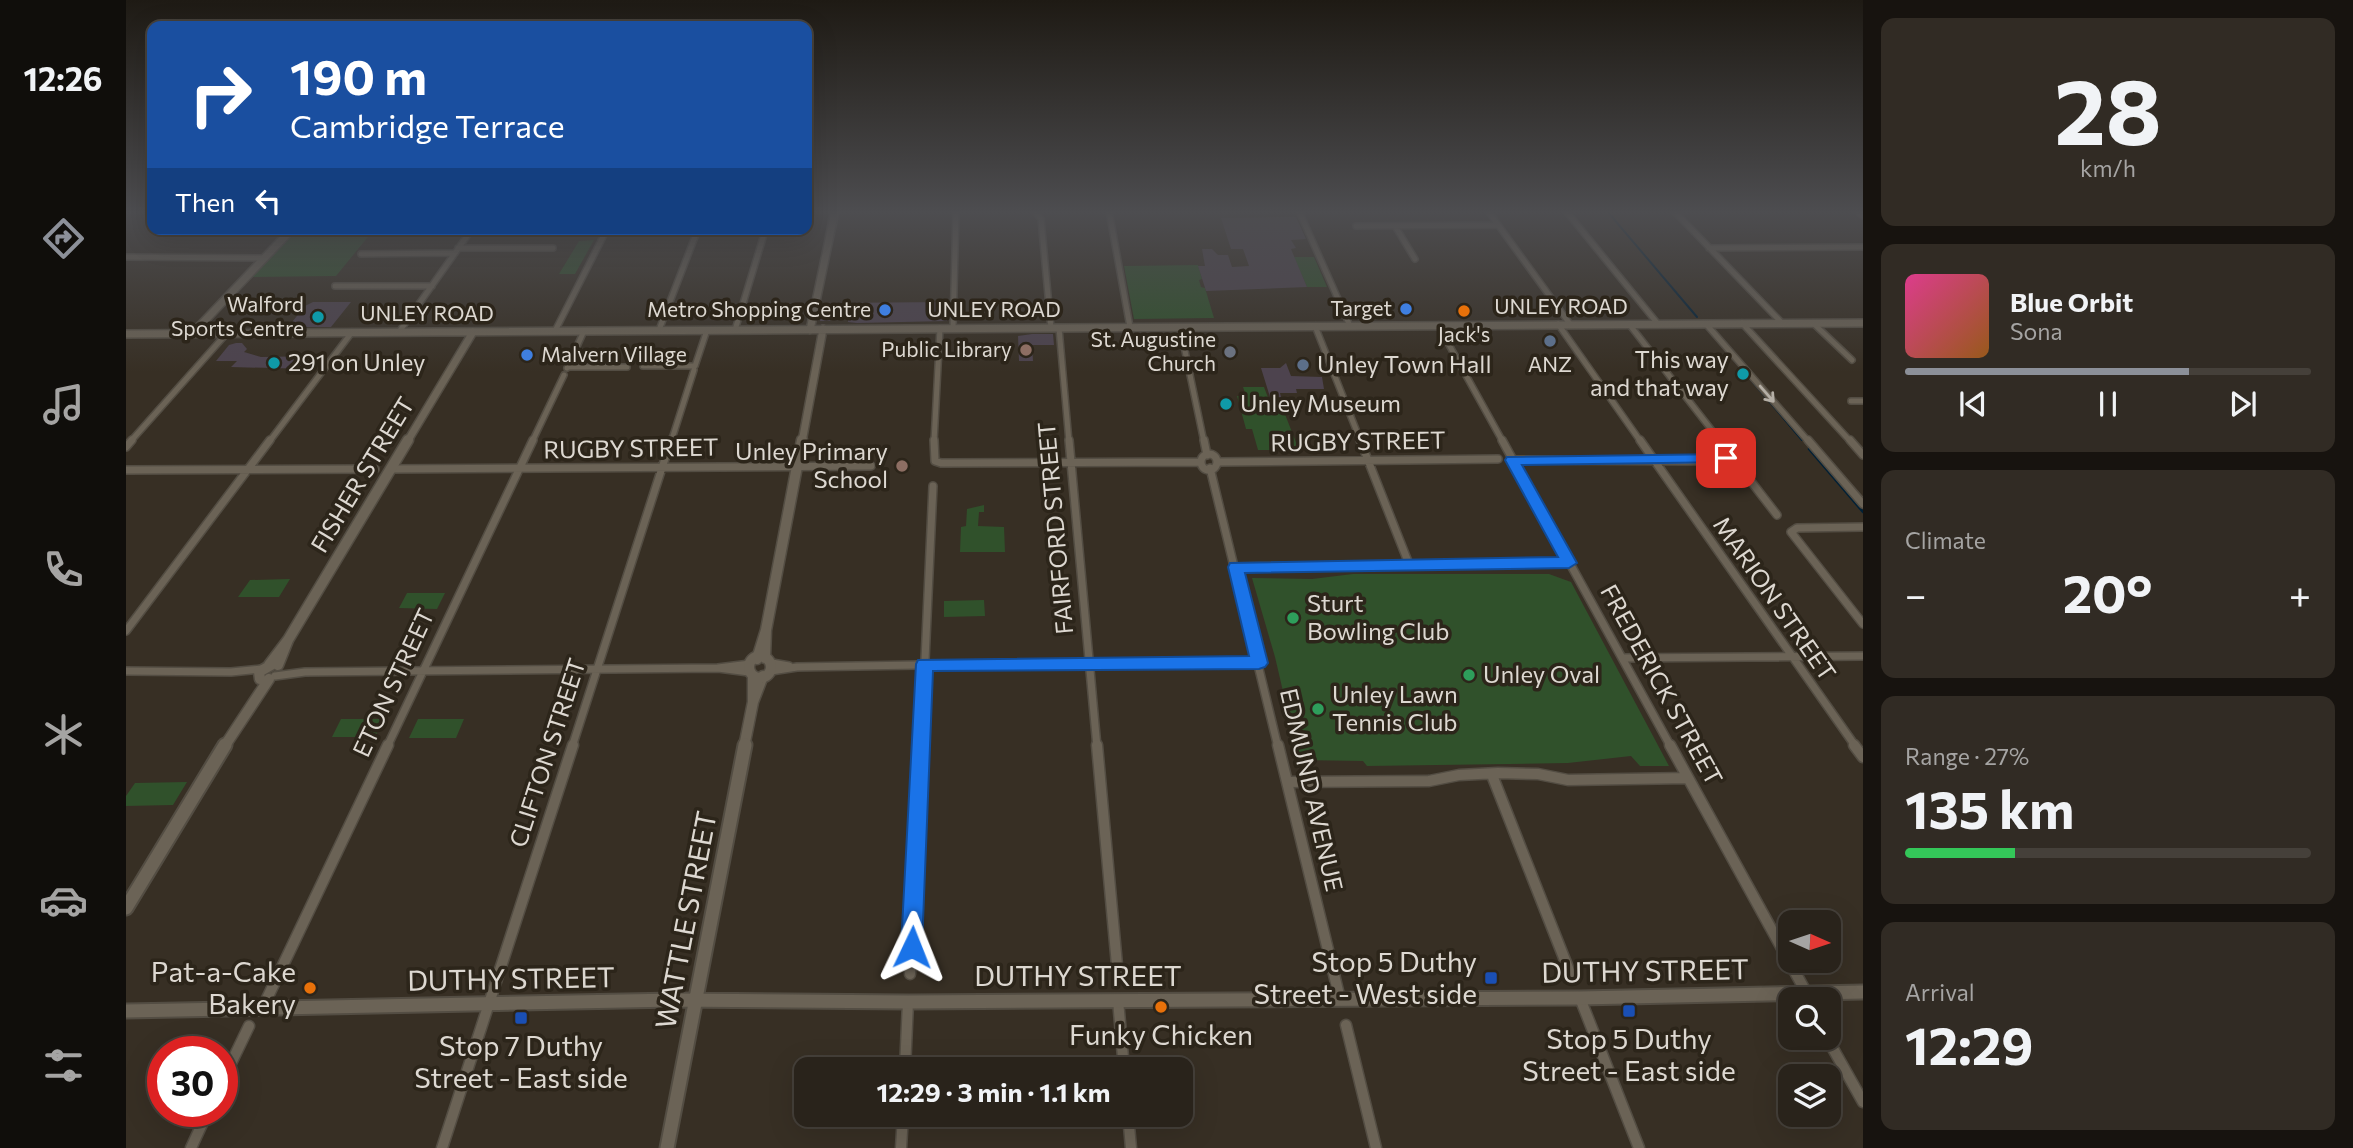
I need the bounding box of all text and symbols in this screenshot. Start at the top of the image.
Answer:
text: 190 m [290,45,427,105]
icon: right [175,49,266,140]
text: 28 [2054,52,2162,164]
text: 12:26 [24,58,102,98]
text: Cambridge Terrace [290,105,565,145]
text: km/h [2080,154,2136,182]
icon: left [249,182,287,220]
text: Then [175,186,235,217]
icon: directions [39,214,88,263]
text: Blue Orbit [2010,286,2133,317]
place label: Walford Sports Centre [171,291,304,340]
street label: UNLEY ROAD [1494,293,1628,318]
place label: Target [1330,295,1392,320]
place label: Metro Shopping Centre [647,296,871,321]
street label: UNLEY ROAD [927,296,1061,321]
street label: UNLEY ROAD [360,300,494,325]
marker: Target [1398,301,1414,317]
marker: Metro Shopping Centre [877,302,893,318]
marker: Jack's [1456,303,1472,319]
marker: Walford Sports Centre [310,309,326,325]
text: Sona [2010,317,2062,345]
place label: Jack's [1438,321,1490,346]
place label: St. Augustine Church [1091,326,1216,375]
marker: ANZ [1542,333,1558,349]
place label: Public Library [881,336,1012,361]
place label: Malvern Village [541,341,687,366]
marker: Public Library [1018,342,1034,358]
marker: St. Augustine Church [1222,344,1238,360]
place label: This way and that way [1590,344,1729,401]
place label: 291 on Unley [288,347,426,376]
marker: Malvern Village [519,347,535,363]
place label: Unley Town Hall [1317,349,1492,378]
place label: ANZ [1528,351,1572,376]
marker: 291 on Unley [266,355,282,371]
marker: Unley Town Hall [1295,357,1311,373]
marker: This way and that way [1735,366,1751,382]
icon: music [39,380,88,429]
one-way arrow [1758,385,1775,402]
icon: previous [1954,385,1992,423]
icon: pause [2089,385,2127,423]
icon: next [2224,385,2262,423]
place label: Unley Museum [1240,388,1401,417]
street label: FISHER STREET [304,391,420,557]
marker: Unley Museum [1218,396,1234,412]
street label: FAIRFORD STREET [1031,421,1078,635]
street label: RUGBY STREET [1270,424,1446,457]
pin [1696,428,1756,488]
street label: RUGBY STREET [543,431,719,464]
place label: Unley Primary School [735,436,888,493]
icon: arrive [1707,439,1745,477]
marker: Unley Primary School [894,458,910,474]
street label: MARION STREET [1708,510,1843,686]
text: Climate [1905,526,1986,554]
icon: phone [39,545,88,594]
text: 20° [2063,560,2153,624]
text: − [1905,570,1927,617]
text: + [2289,570,2311,617]
street label: FREDERICK STREET [1595,579,1730,790]
place label: Sturt Bowling Club [1307,588,1449,645]
street label: ETON STREET [346,604,440,761]
marker: Sturt Bowling Club [1285,610,1301,626]
street label: CLIFTON STREET [502,655,591,851]
place label: Unley Oval [1483,659,1600,688]
marker: Unley Oval [1461,667,1477,683]
place label: Unley Lawn Tennis Club [1332,679,1458,736]
street label: EDMUND AVENUE [1275,685,1350,894]
marker: Unley Lawn Tennis Club [1310,701,1326,717]
icon: climate [39,710,88,759]
text: Range · 27% [1905,742,2029,770]
text: 135 km [1905,776,2074,840]
street label: WATTLE STREET [647,808,723,1032]
icon: car [39,876,88,925]
position arrow [875,910,949,984]
north arrow [1778,910,1841,973]
map controls [1778,910,1841,1127]
place label: Stop 5 Duthy Street - West side [1254,944,1477,1010]
street label: DUTHY STREET [1541,951,1749,989]
place label: Pat-a-Cake Bakery [151,954,296,1020]
street label: DUTHY STREET [974,958,1182,992]
street label: DUTHY STREET [407,959,615,997]
marker: Stop 5 Duthy Street - West side [1483,970,1499,986]
text: Arrival [1905,978,1975,1006]
marker: Pat-a-Cake Bakery [302,980,318,996]
button: search [1778,987,1841,1050]
marker: Funky Chicken [1153,999,1169,1015]
marker: Stop 5 Duthy Street - East side [1621,1003,1637,1019]
marker: Stop 7 Duthy Street - East side [513,1010,529,1026]
text: 12:29 [1905,1012,2033,1076]
place label: Funky Chicken [1069,1017,1253,1051]
place label: Stop 5 Duthy Street - East side [1522,1021,1736,1087]
place label: Stop 7 Duthy Street - East side [414,1028,628,1094]
speed limit sign: 30 [147,1036,238,1127]
icon: filters [39,1041,88,1090]
button: layers [1778,1064,1841,1127]
text: 12:29 · 3 min · 1.1 km [877,1076,1110,1107]

